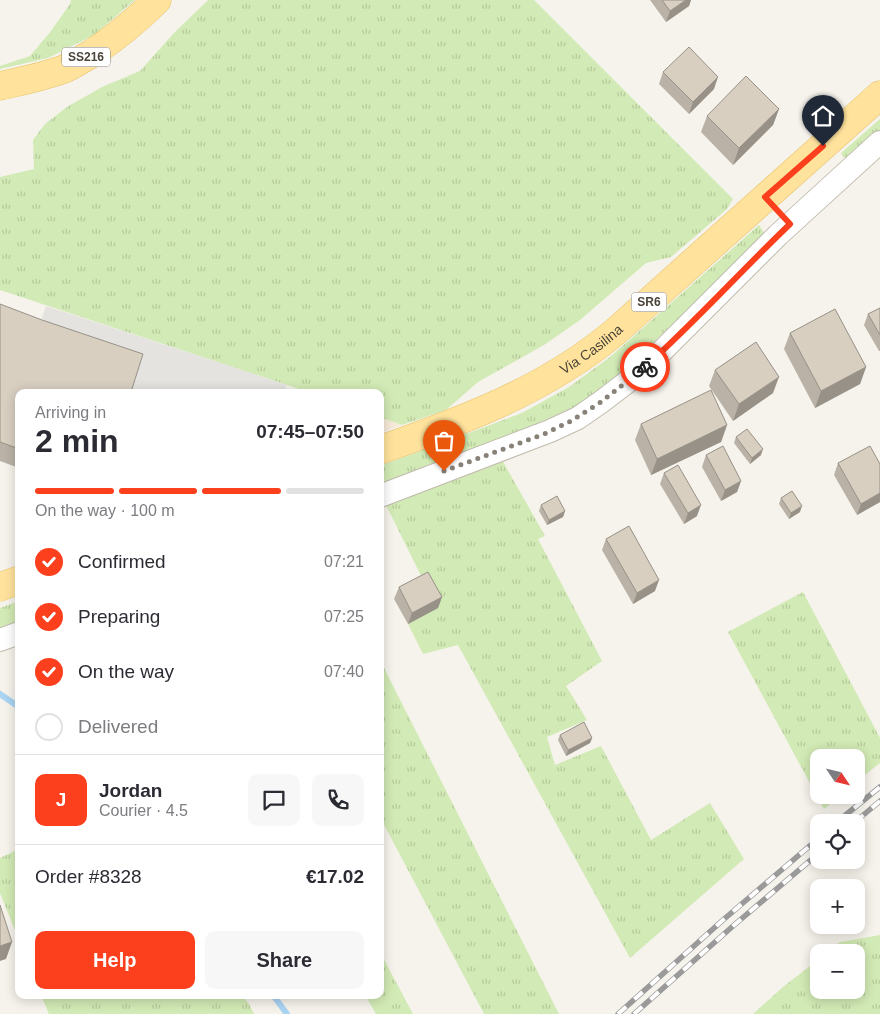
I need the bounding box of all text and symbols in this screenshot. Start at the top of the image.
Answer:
road number: SS216 [62,48,110,66]
pin [802,95,844,146]
icon: home [809,102,837,130]
road number: SR6 [632,292,666,312]
street label: Via Casilina [557,321,626,377]
courier [620,342,670,392]
icon: bike [631,353,659,381]
text: Arriving in [35,404,106,421]
pin [423,420,465,471]
text: 07:45–07:50 [256,421,364,442]
text: 2 min [35,423,119,459]
icon: bag [430,427,458,455]
text: On the way · 100 m [35,502,175,519]
icon: check [35,548,63,576]
text: Confirmed [78,551,166,572]
text: 07:21 [324,553,364,570]
icon: check [35,603,63,631]
text: Preparing [78,606,160,627]
text: 07:25 [324,608,364,625]
icon: check [35,658,63,686]
text: On the way [78,661,174,682]
text: 07:40 [324,663,364,680]
text: Delivered [78,716,158,737]
north arrow [810,749,865,804]
map controls [810,749,865,999]
button: chat [248,774,300,826]
button: phone [312,774,364,826]
text: Jordan [99,780,162,801]
text: J [56,789,66,810]
text: Courier · 4.5 [99,802,188,819]
button: locate [810,814,865,869]
text: Order #8328 [35,866,142,887]
text: €17.02 [306,866,364,887]
button: + [810,879,865,934]
button: Help [35,931,195,989]
button: Share [205,931,364,989]
button: − [810,944,865,999]

